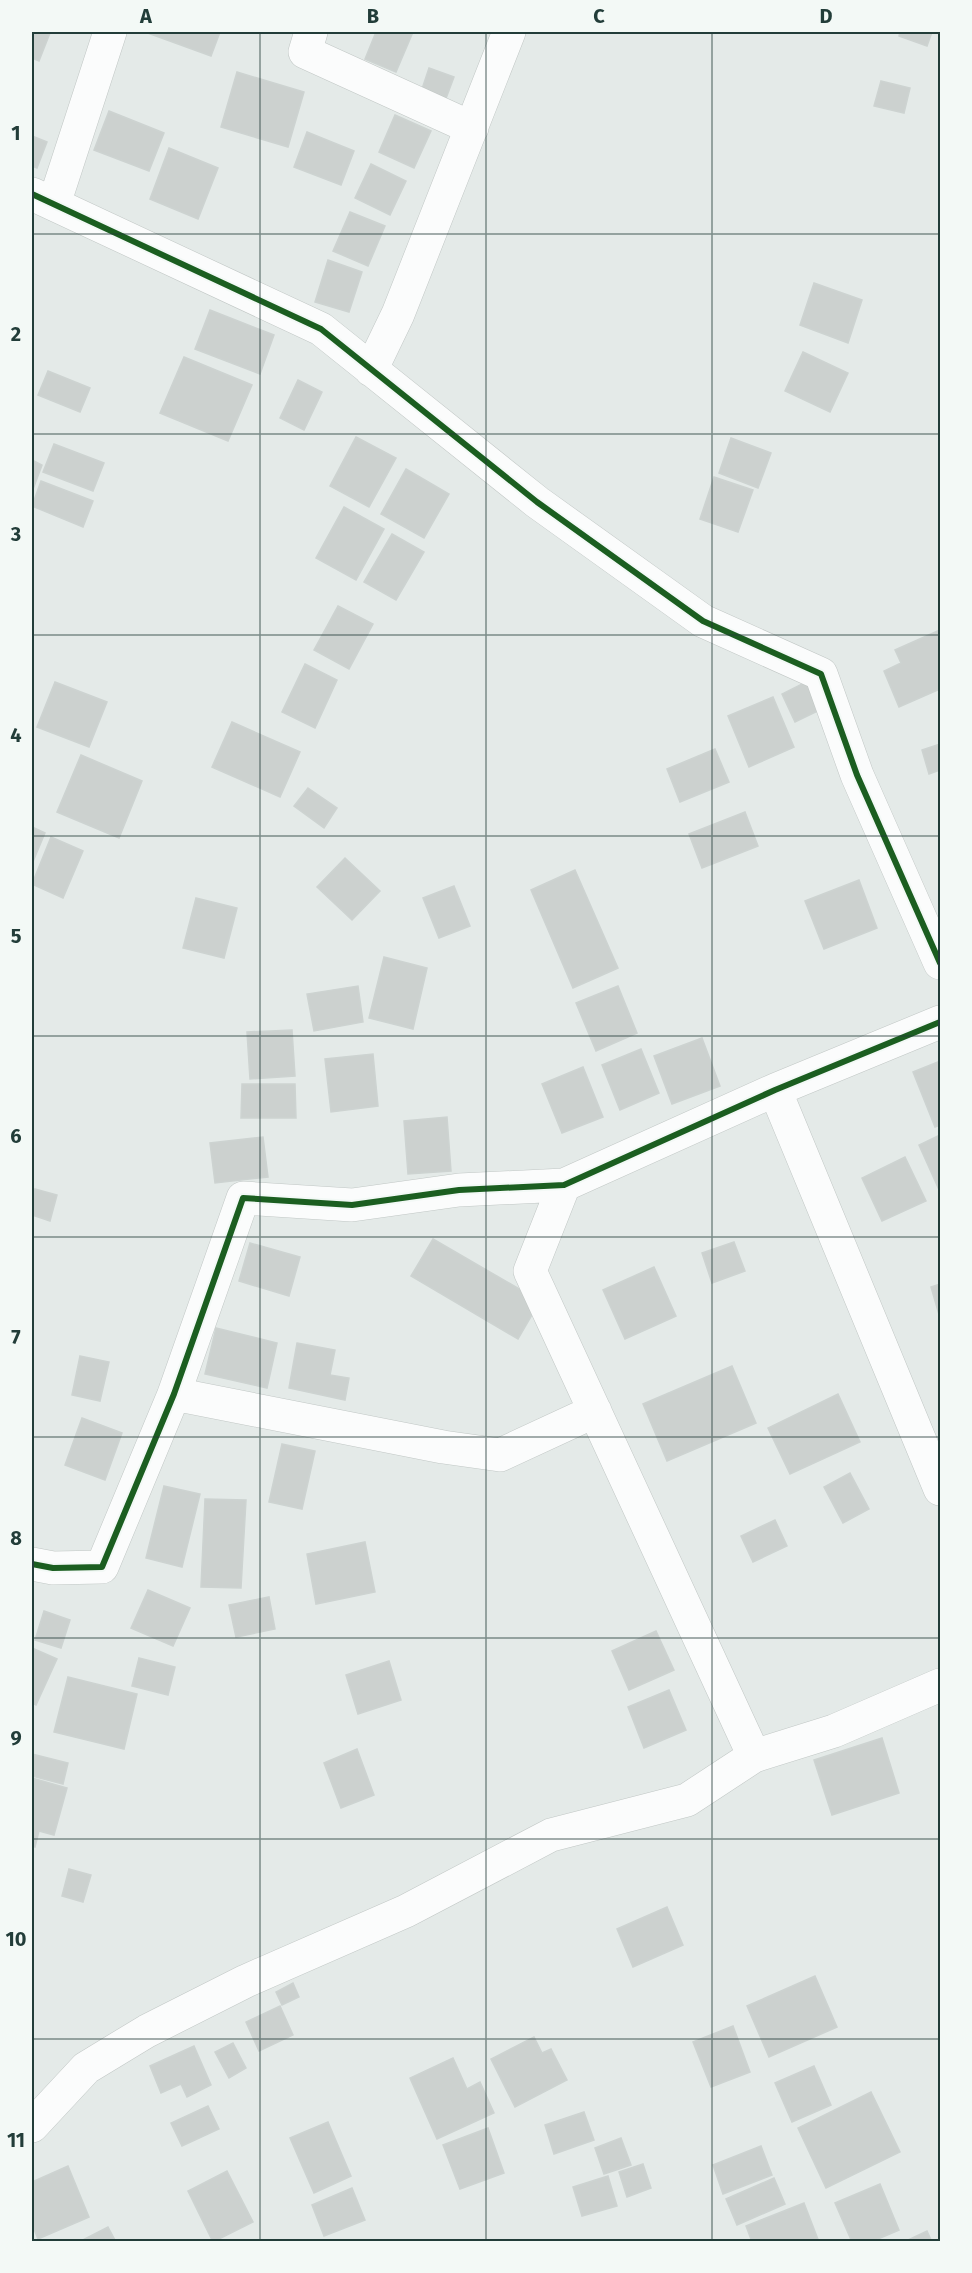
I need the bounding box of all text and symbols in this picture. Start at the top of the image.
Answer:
text: A [139,4,153,28]
text: B [367,4,379,28]
text: C [593,4,605,28]
text: D [819,4,833,28]
text: 1 [11,121,21,145]
text: 2 [11,322,21,346]
text: 3 [10,522,21,546]
text: 4 [10,723,22,747]
text: 5 [11,924,22,948]
text: 6 [10,1124,22,1148]
text: 7 [11,1325,21,1349]
text: 8 [10,1526,22,1550]
text: 9 [10,1726,22,1750]
text: 10 [6,1927,26,1951]
text: 11 [7,2128,25,2152]

